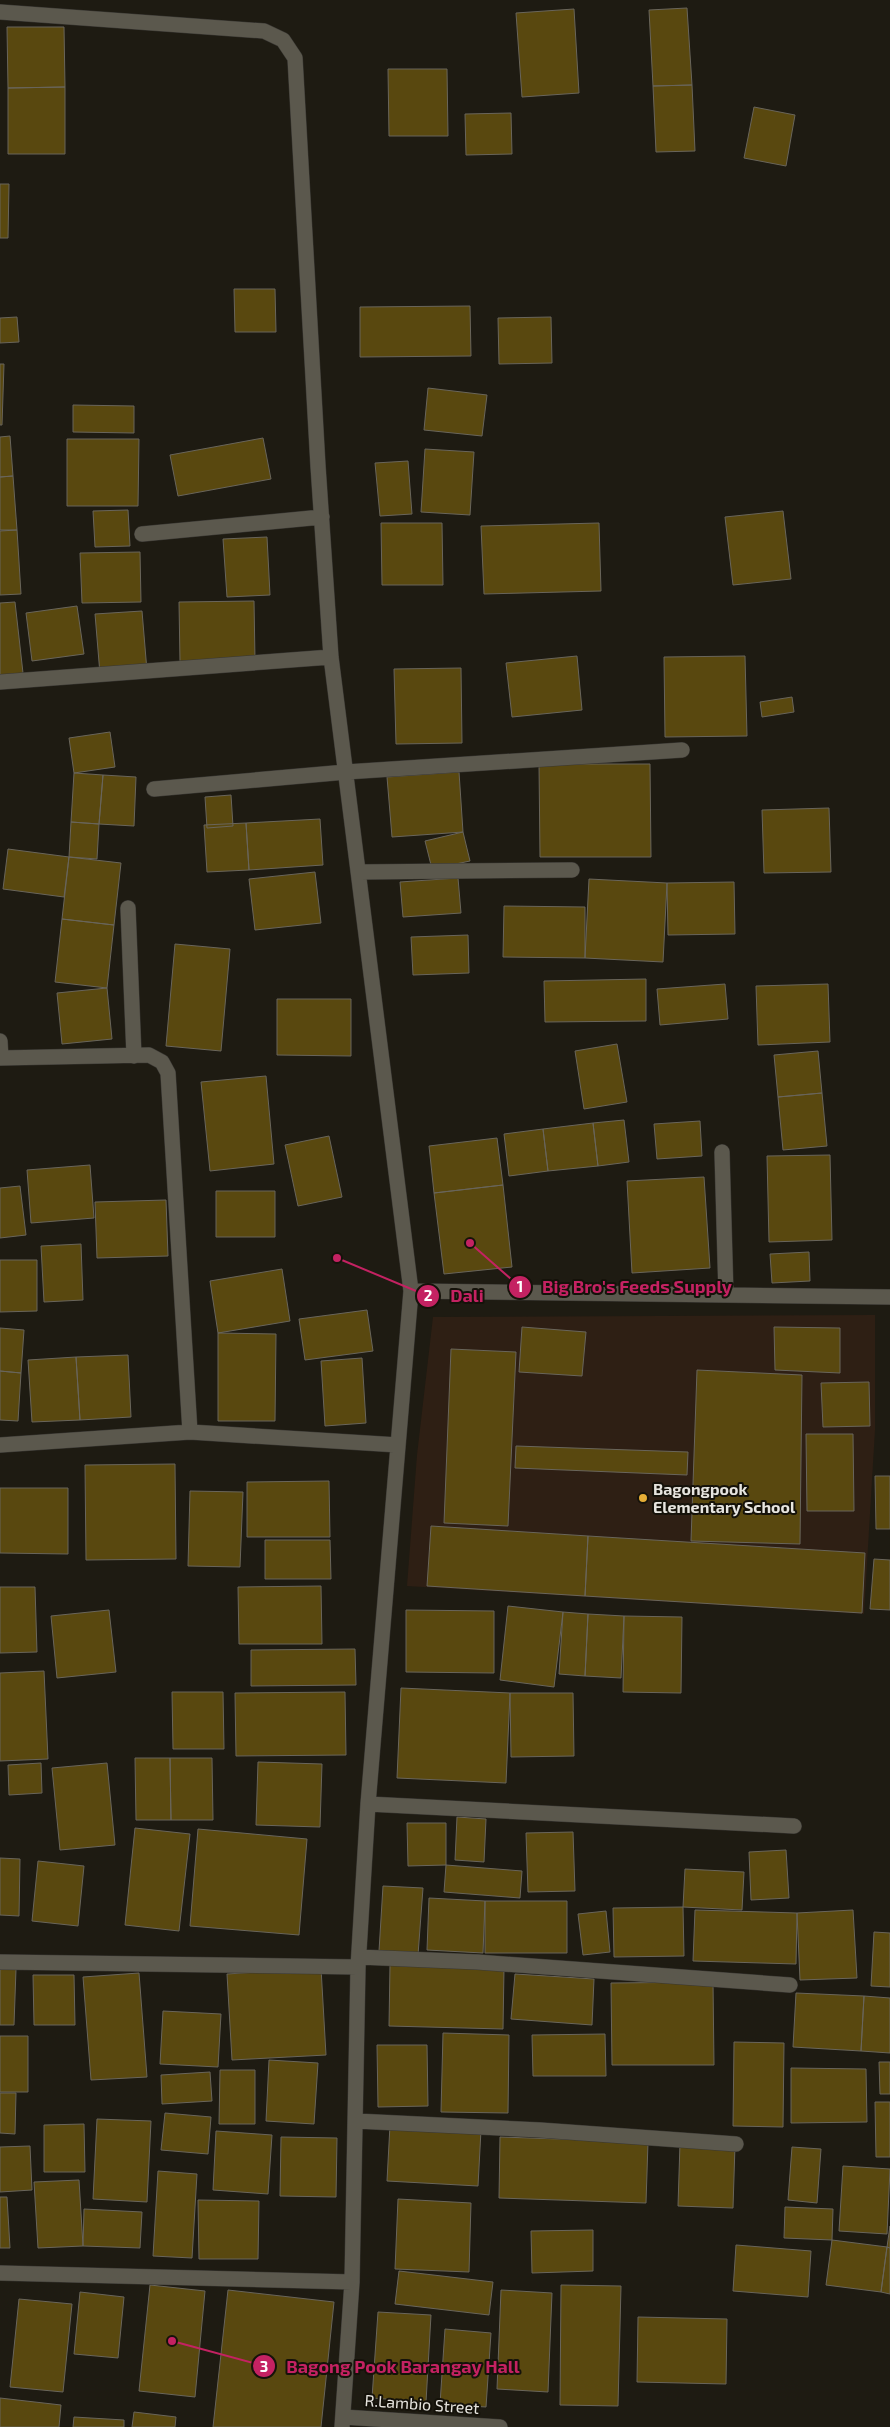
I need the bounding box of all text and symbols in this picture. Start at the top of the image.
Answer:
callout: Big Bro's Feeds Supply [507,1271,743,1304]
text: Big Bro's Feeds Supply [542,1275,733,1297]
text: 1 [517,1277,523,1295]
callout: Dali [416,1280,494,1313]
text: Dali [450,1284,484,1306]
text: 2 [424,1286,433,1304]
place label: Bagongpook Elementary School [653,1479,796,1517]
marker: Bagongpook Elementary School [637,1492,649,1504]
callout: Bagong Pook Barangay Hall [252,2350,530,2383]
text: Bagong Pook Barangay Hall [286,2355,520,2377]
text: 3 [260,2357,268,2375]
street label: R.Lambio Street [364,2390,480,2417]

